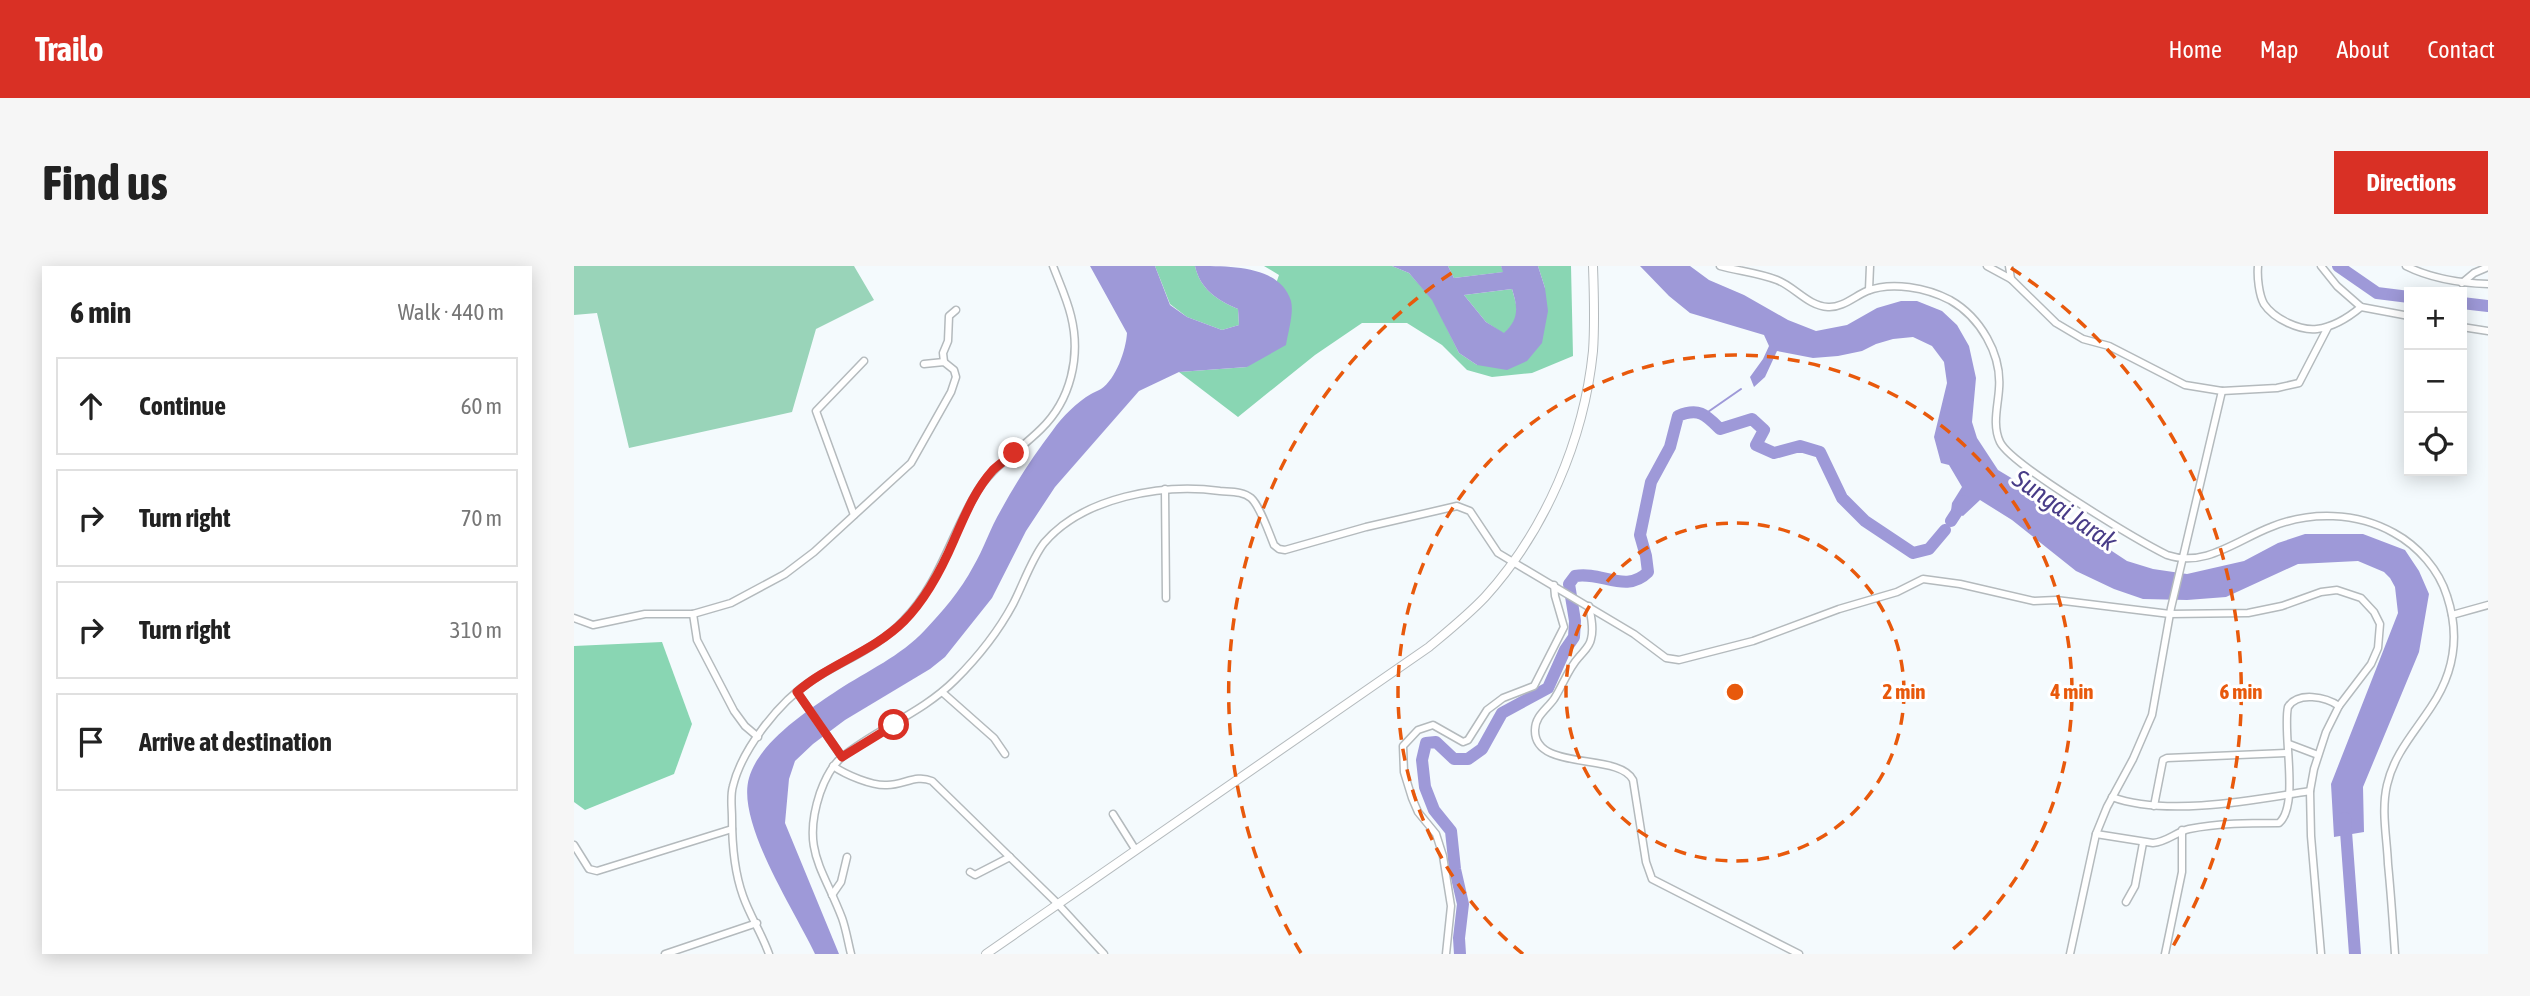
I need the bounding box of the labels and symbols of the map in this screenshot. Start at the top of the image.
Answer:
route end [998,437,1029,468]
water label: Sungai Jarak [2006,463,2123,557]
text: 2 min [1883,679,1925,703]
text: 4 min [2050,679,2093,703]
text: 6 min [2220,679,2262,703]
centre of rings [1723,680,1747,704]
route start [878,709,909,740]

